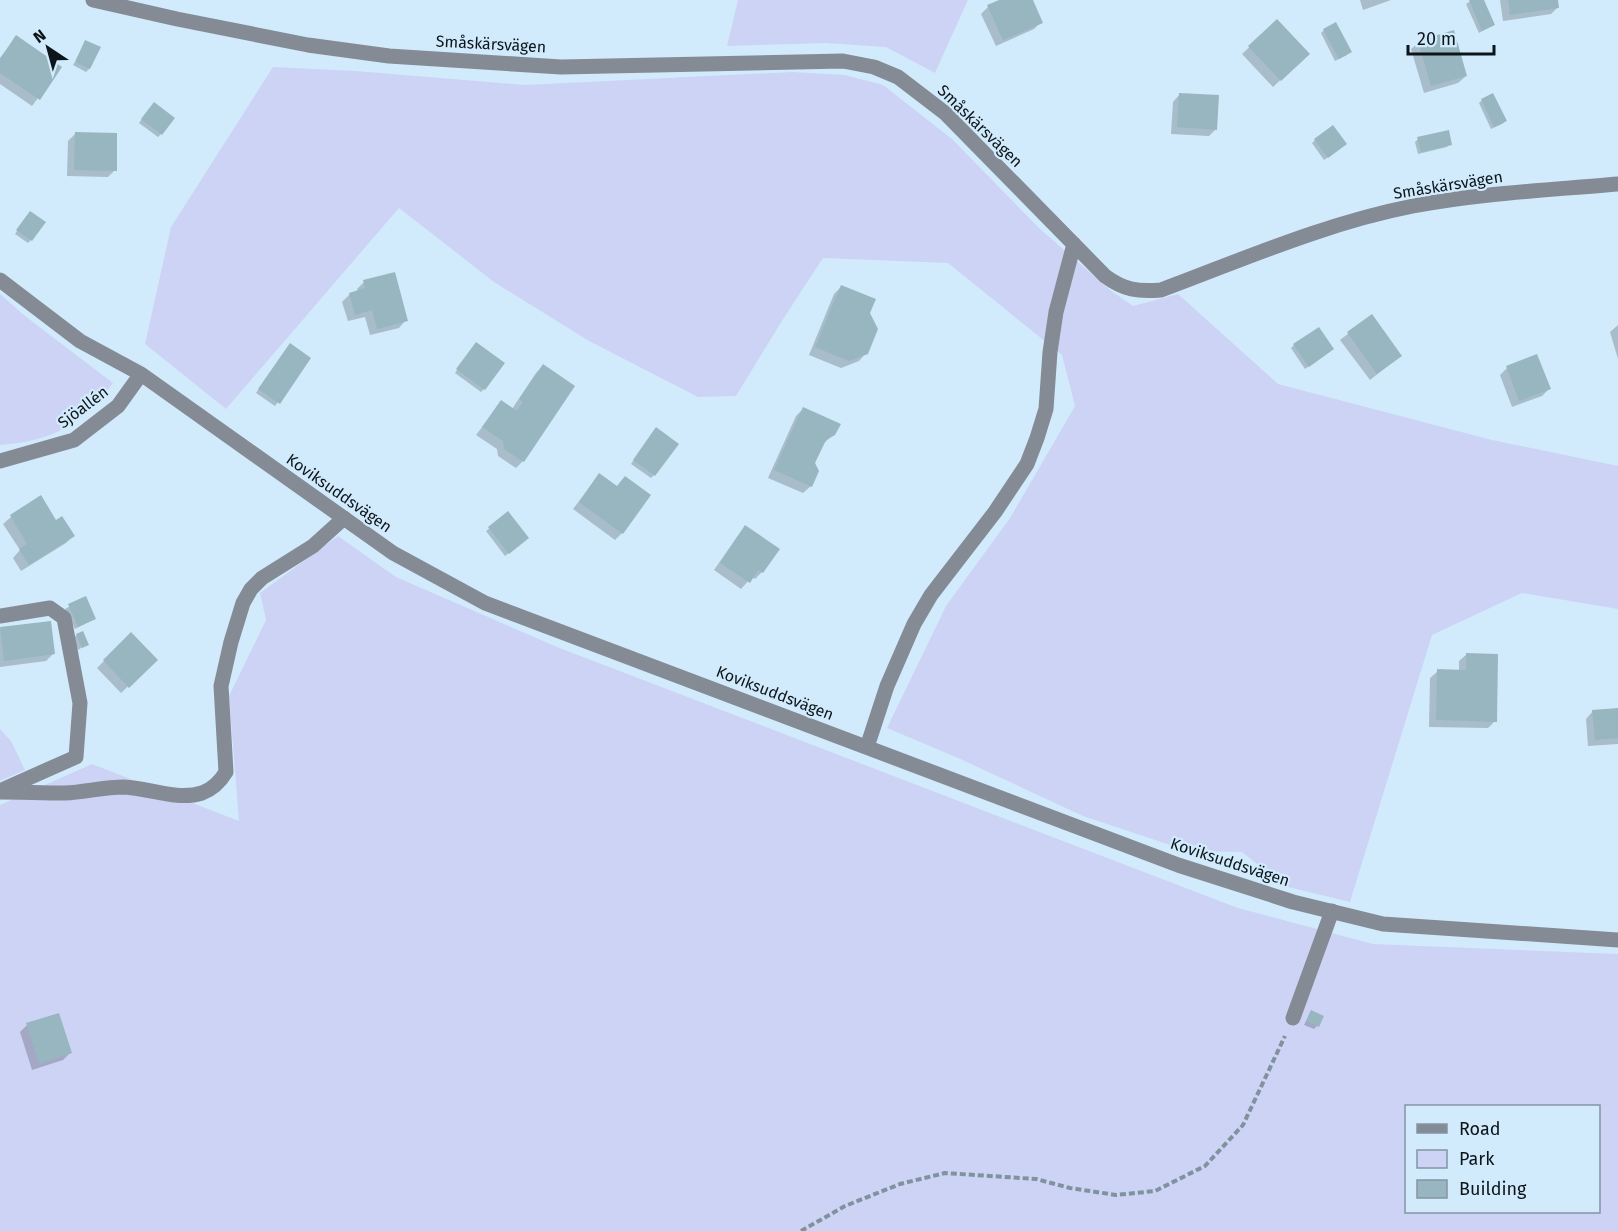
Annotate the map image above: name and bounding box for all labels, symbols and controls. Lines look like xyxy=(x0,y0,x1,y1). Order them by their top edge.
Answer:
north arrow xyxy=(18,18,78,78)
scale bar xyxy=(1408,18,1494,56)
text: N xyxy=(30,25,49,47)
text: 20 m xyxy=(1417,28,1456,50)
street label: Småskärsvägen xyxy=(435,32,547,56)
street label: Småskärsvägen xyxy=(934,81,1026,171)
street label: Småskärsvägen xyxy=(1392,167,1504,203)
street label: Sjöallén xyxy=(54,382,112,432)
street label: Koviksuddsvägen xyxy=(283,450,395,536)
street label: Koviksuddsvägen xyxy=(714,662,836,724)
street label: Koviksuddsvägen xyxy=(1168,834,1292,890)
legend xyxy=(1405,1105,1600,1213)
text: Road xyxy=(1459,1118,1501,1140)
text: Park xyxy=(1459,1148,1495,1170)
text: Building xyxy=(1459,1178,1527,1200)

